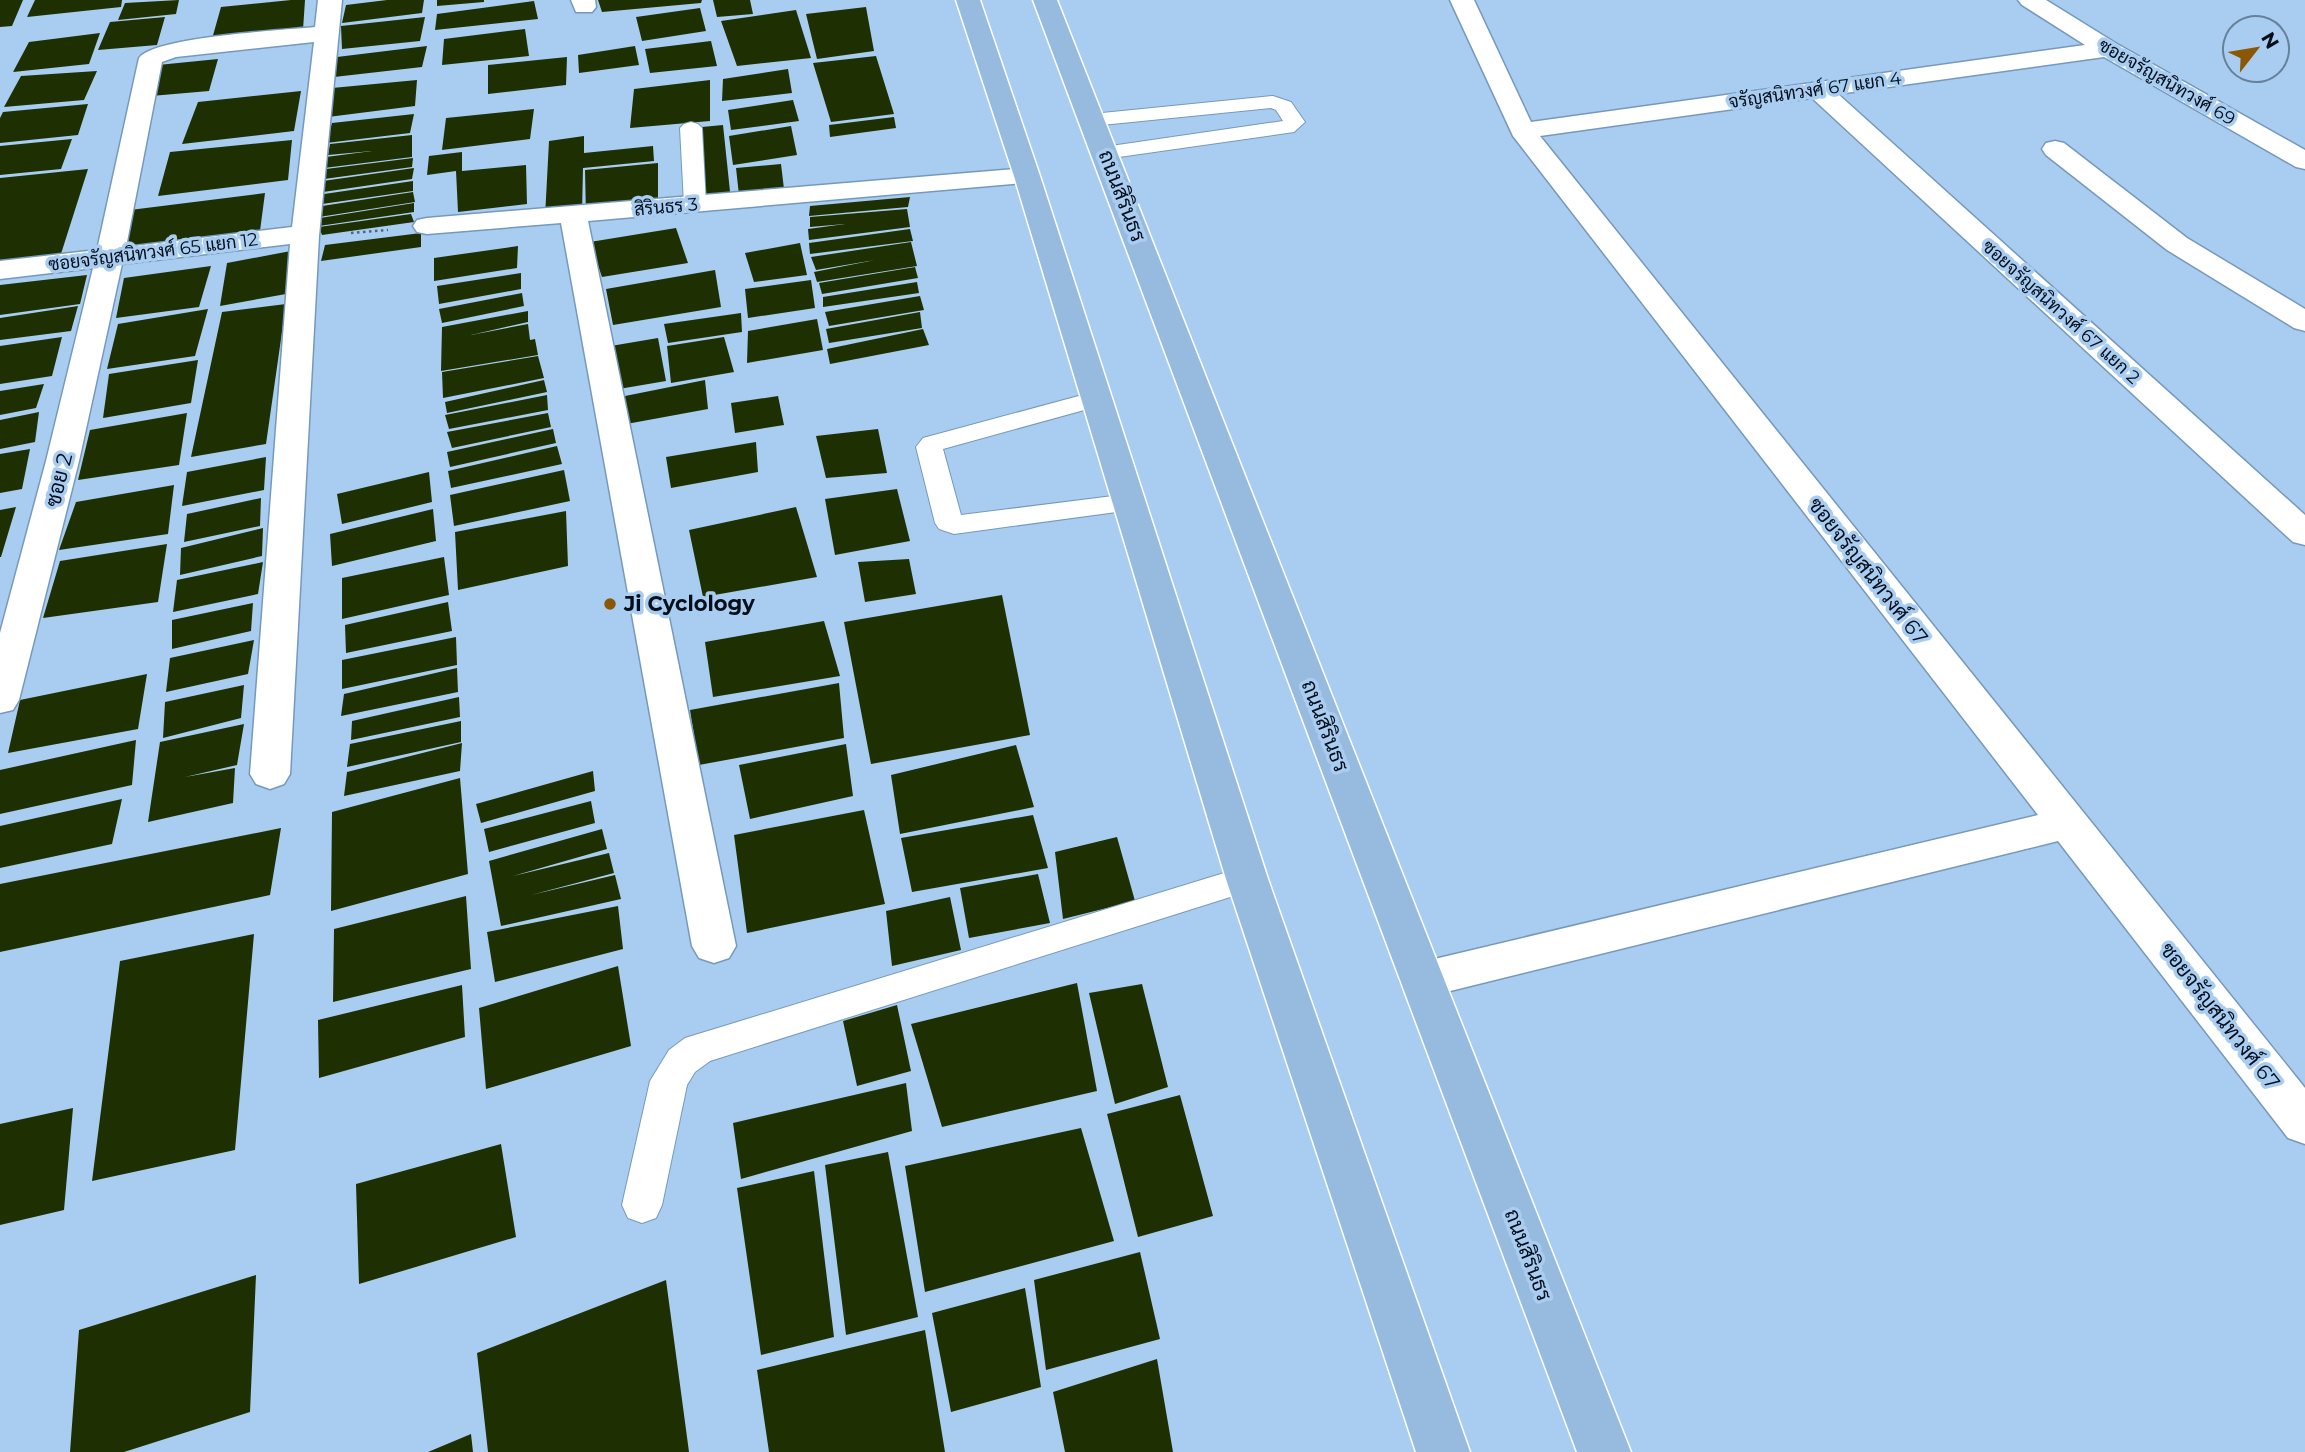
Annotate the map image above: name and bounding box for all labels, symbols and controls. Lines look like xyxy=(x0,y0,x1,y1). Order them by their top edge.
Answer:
north arrow xyxy=(2221,14,2291,84)
text: N xyxy=(2256,28,2284,53)
street label: ซอยจรัญสนิทวงศ์ 69 xyxy=(2095,32,2240,130)
street label: จรัญสนิทวงศ์ 67 แยก 4 xyxy=(1727,65,1903,113)
street label: ถนนสิรินธร xyxy=(1094,146,1151,245)
street label: สิรินธร 3 xyxy=(633,193,699,221)
street label: ซอยจรัญสนิทวงศ์ 65 แยก 12 xyxy=(47,226,259,276)
street label: ซอยจรัญสนิทวงศ์ 67 แยก 2 xyxy=(1978,234,2146,389)
street label: ซอย 2 xyxy=(40,450,77,509)
street label: ซอยจรัญสนิทวงศ์ 67 xyxy=(1803,492,1934,649)
place label: Ji Cyclology xyxy=(623,591,755,616)
marker: Ji Cyclology xyxy=(602,596,618,612)
street label: ถนนสิรินธร xyxy=(1297,676,1354,775)
street label: ซอยจรัญสนิทวงศ์ 67 xyxy=(2155,937,2286,1094)
street label: ถนนสิรินธร xyxy=(1500,1205,1557,1304)

